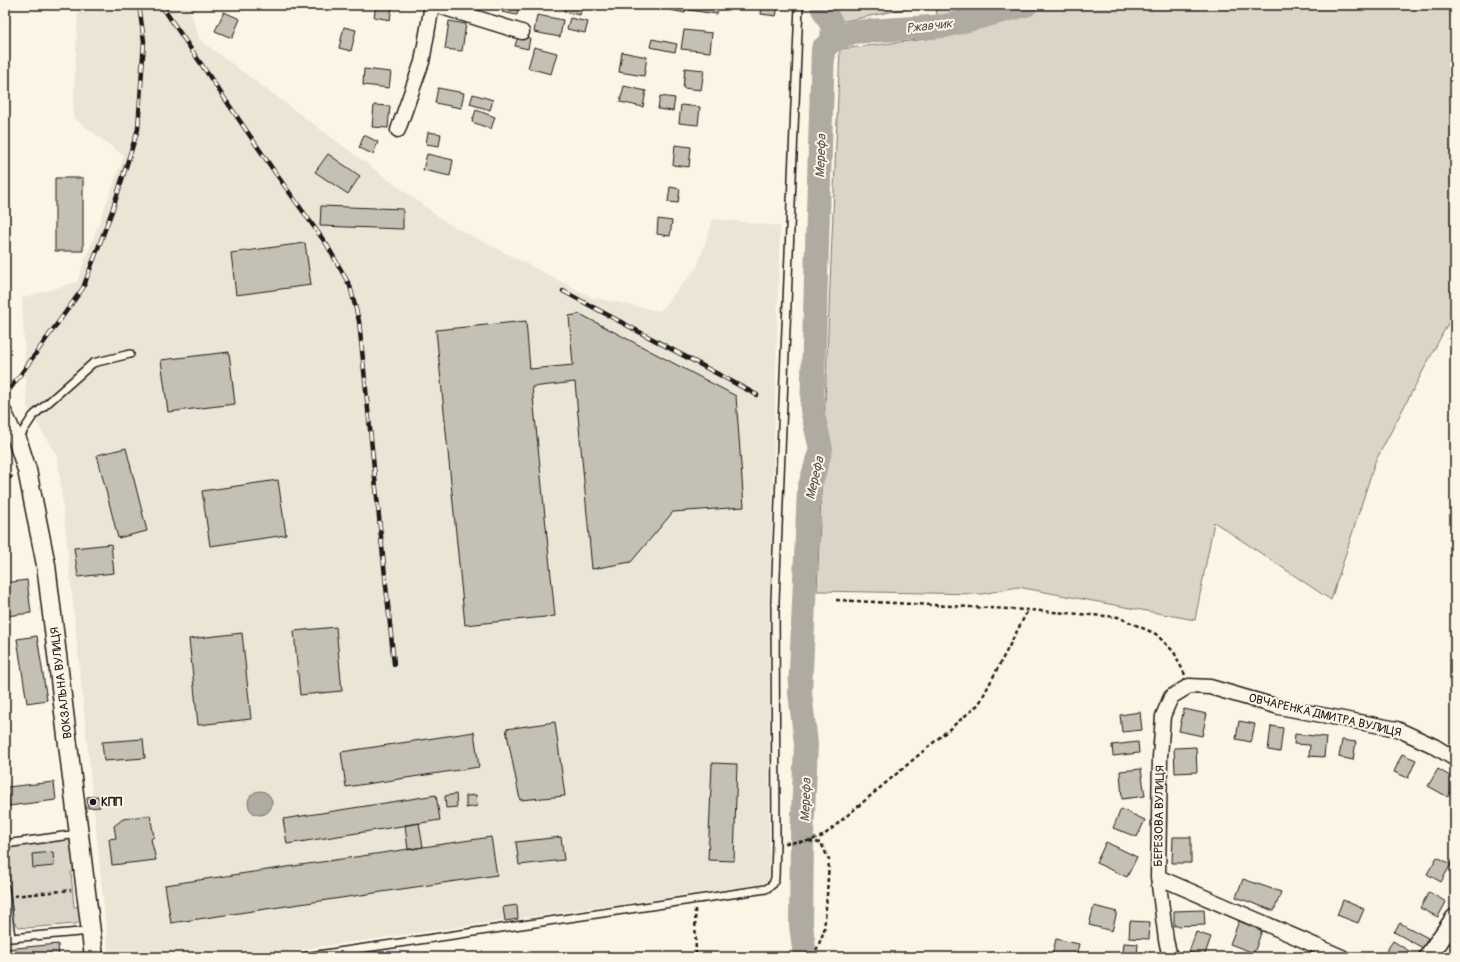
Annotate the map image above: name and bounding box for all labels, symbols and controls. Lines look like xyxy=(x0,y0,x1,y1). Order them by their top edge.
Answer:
water label: Ржавчик xyxy=(905,15,954,37)
water label: Мерефа xyxy=(812,133,830,178)
water label: Мерефа xyxy=(802,454,828,501)
street label: ВОКЗАЛЬНА ВУЛИЦЯ xyxy=(47,626,76,740)
street label: ОВЧАРЕНКА ДМИТРА ВУЛИЦЯ xyxy=(1247,691,1403,740)
street label: БЕРЕЗОВА ВУЛИЦЯ xyxy=(1151,765,1168,867)
water label: Мерефа xyxy=(797,777,815,822)
place label: КПП xyxy=(101,795,123,810)
marker: КПП xyxy=(88,797,98,807)

